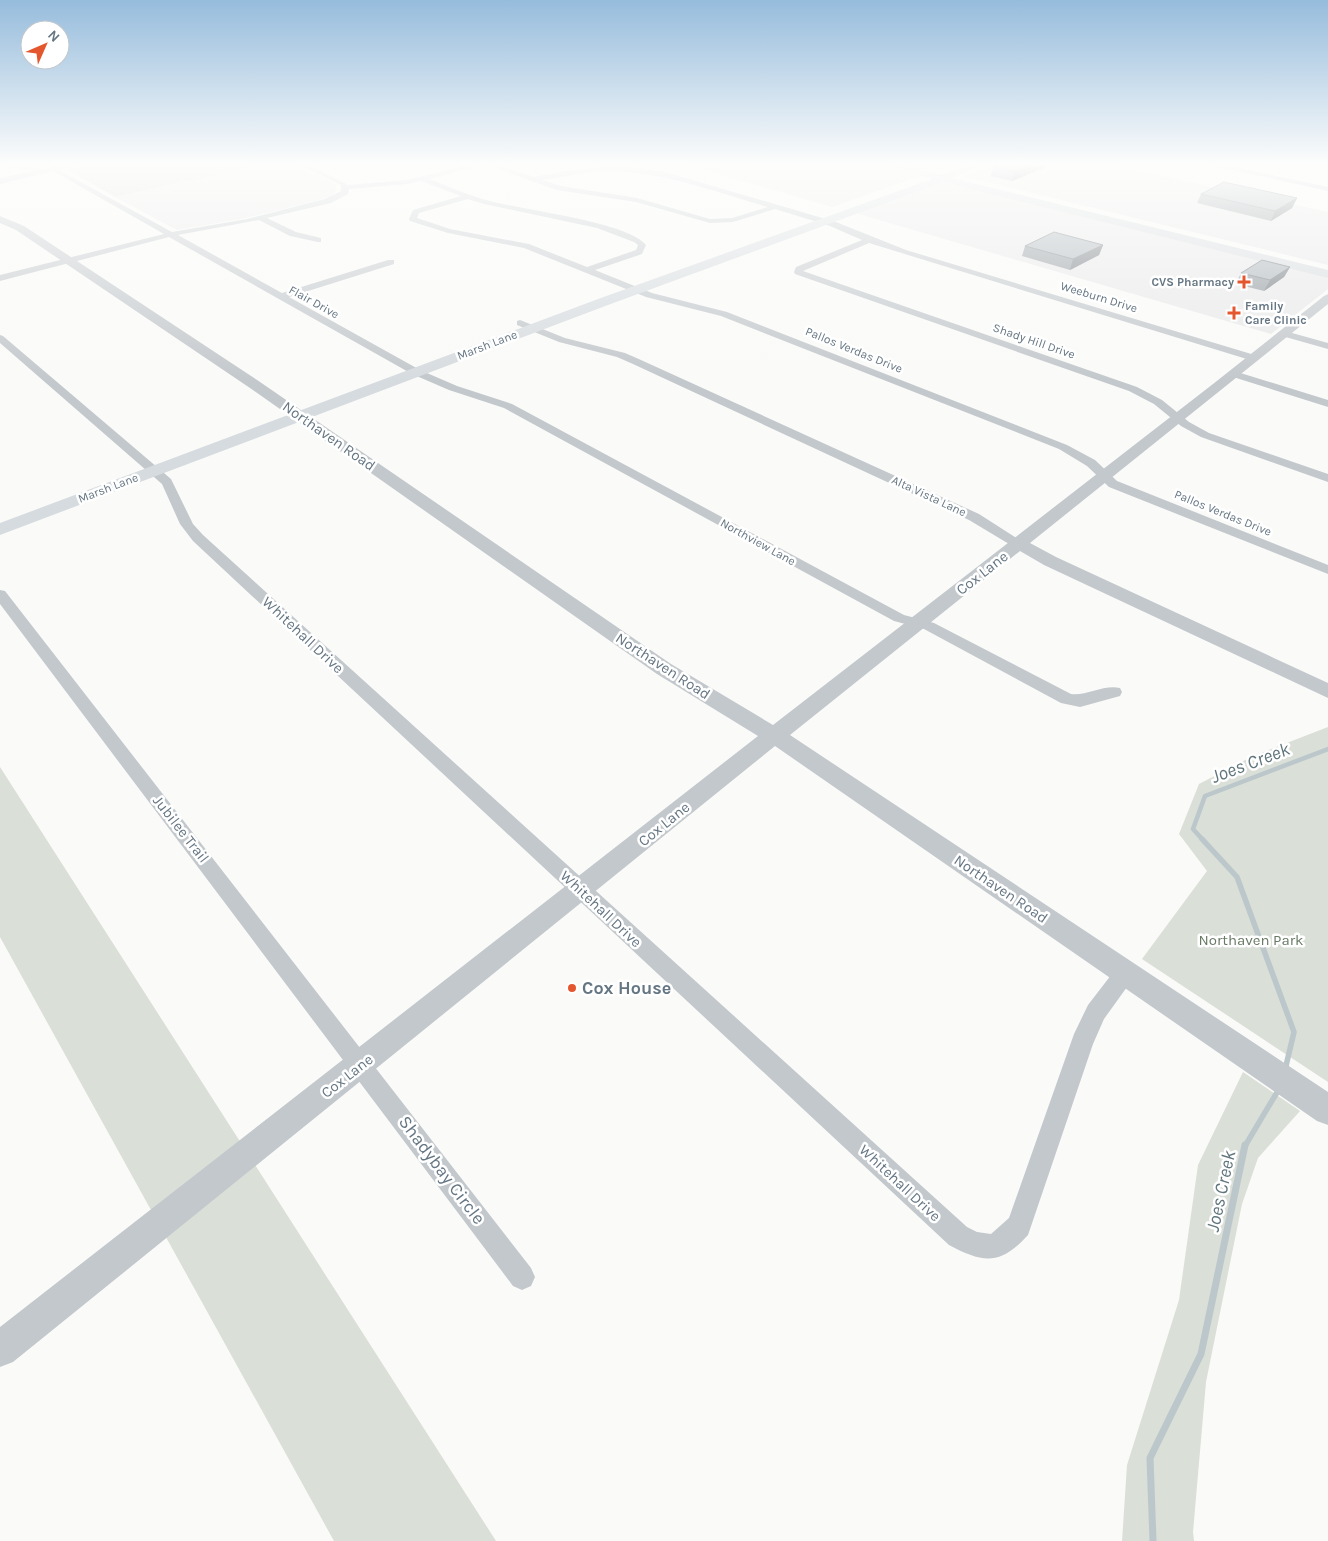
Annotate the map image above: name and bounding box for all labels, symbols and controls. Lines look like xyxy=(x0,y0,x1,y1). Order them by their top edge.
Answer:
north arrow xyxy=(20,20,70,70)
text: N xyxy=(44,27,63,46)
place label: CVS Pharmacy xyxy=(1152,275,1234,289)
marker: CVS Pharmacy xyxy=(1238,276,1250,288)
street label: Weeburn Drive xyxy=(1059,279,1139,315)
street label: Flair Drive xyxy=(287,283,341,321)
place label: Family Care Clinic xyxy=(1245,299,1307,327)
marker: Family Care Clinic xyxy=(1227,306,1241,320)
street label: Shady Hill Drive xyxy=(991,320,1077,362)
street label: Pallos Verdas Drive xyxy=(803,324,905,376)
street label: Marsh Lane xyxy=(455,327,519,363)
street label: Northaven Road xyxy=(279,397,379,475)
street label: Marsh Lane xyxy=(76,470,140,506)
street label: Alta Vista Lane xyxy=(890,473,968,519)
street label: Pallos Verdas Drive xyxy=(1172,487,1274,539)
street label: Northview Lane xyxy=(718,516,798,568)
street label: Cox Lane xyxy=(953,547,1011,599)
street label: Whitehall Drive xyxy=(259,593,347,677)
street label: Northaven Road xyxy=(612,629,714,703)
water label: Joes Creek xyxy=(1208,738,1293,788)
street label: Jubilee Trail xyxy=(149,792,213,866)
street label: Cox Lane xyxy=(635,798,693,850)
street label: Northaven Road xyxy=(951,851,1051,927)
street label: Whitehall Drive xyxy=(557,867,645,951)
park label: Northaven Park xyxy=(1198,931,1304,949)
place label: Cox House xyxy=(582,977,671,999)
marker: Cox House xyxy=(566,982,578,994)
street label: Cox Lane xyxy=(318,1050,376,1102)
street label: Shadybay Circle xyxy=(394,1111,490,1229)
street label: Whitehall Drive xyxy=(856,1141,944,1225)
water label: Joes Creek xyxy=(1202,1148,1240,1234)

